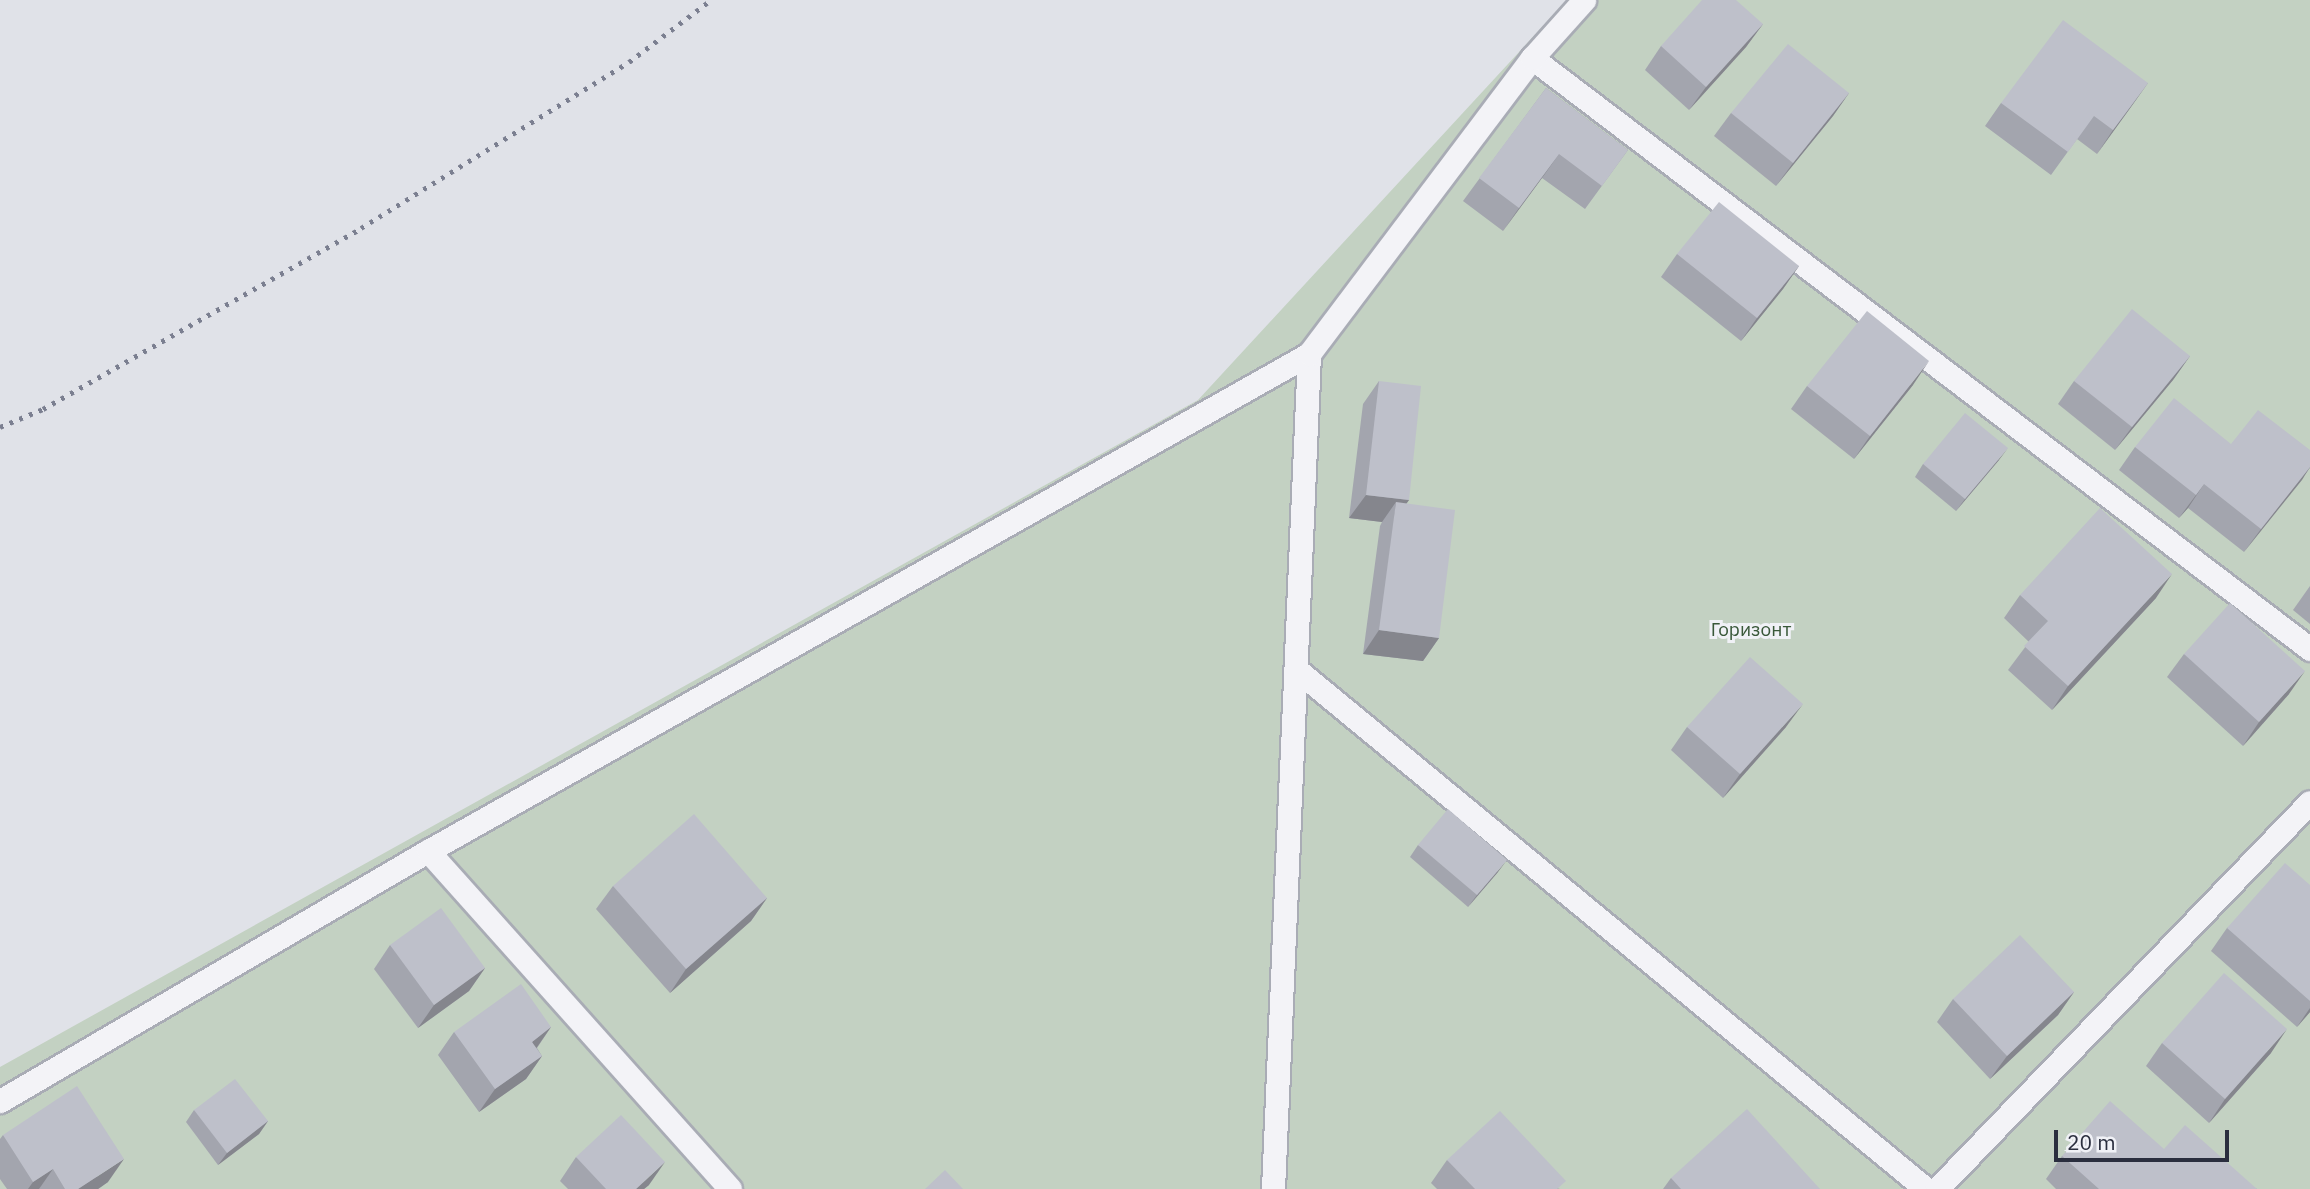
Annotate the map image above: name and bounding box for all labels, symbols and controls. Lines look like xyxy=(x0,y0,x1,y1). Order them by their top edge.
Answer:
park label: Горизонт xyxy=(1711,619,1791,641)
scale bar xyxy=(2058,1116,2233,1160)
text: 20 m xyxy=(2067,1128,2116,1156)

